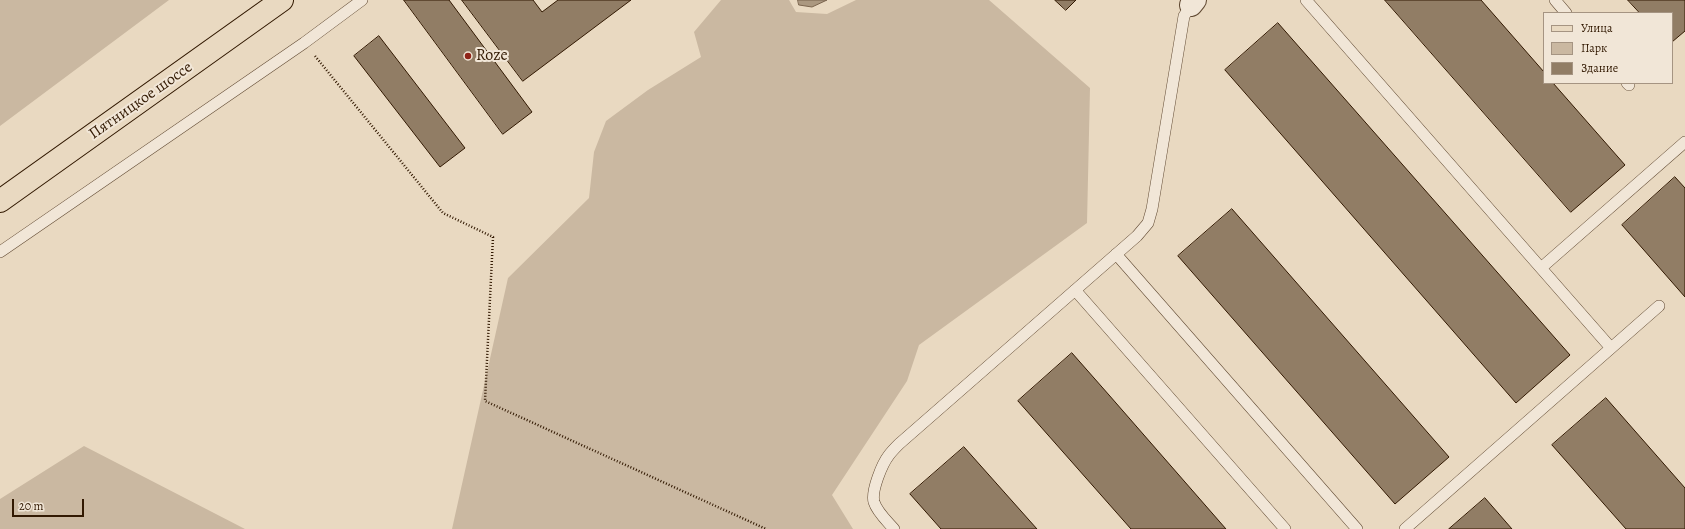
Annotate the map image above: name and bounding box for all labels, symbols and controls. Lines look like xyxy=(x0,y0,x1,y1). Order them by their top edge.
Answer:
legend xyxy=(1543,12,1673,84)
text: Улица xyxy=(1581,20,1612,36)
text: Парк xyxy=(1581,40,1607,56)
place label: Roze xyxy=(476,46,508,66)
marker: Roze xyxy=(463,51,473,61)
street label: Пятницкое шоссе xyxy=(85,58,197,144)
text: Здание xyxy=(1581,60,1618,76)
scale bar xyxy=(14,491,86,517)
text: 20 m xyxy=(19,498,43,514)

